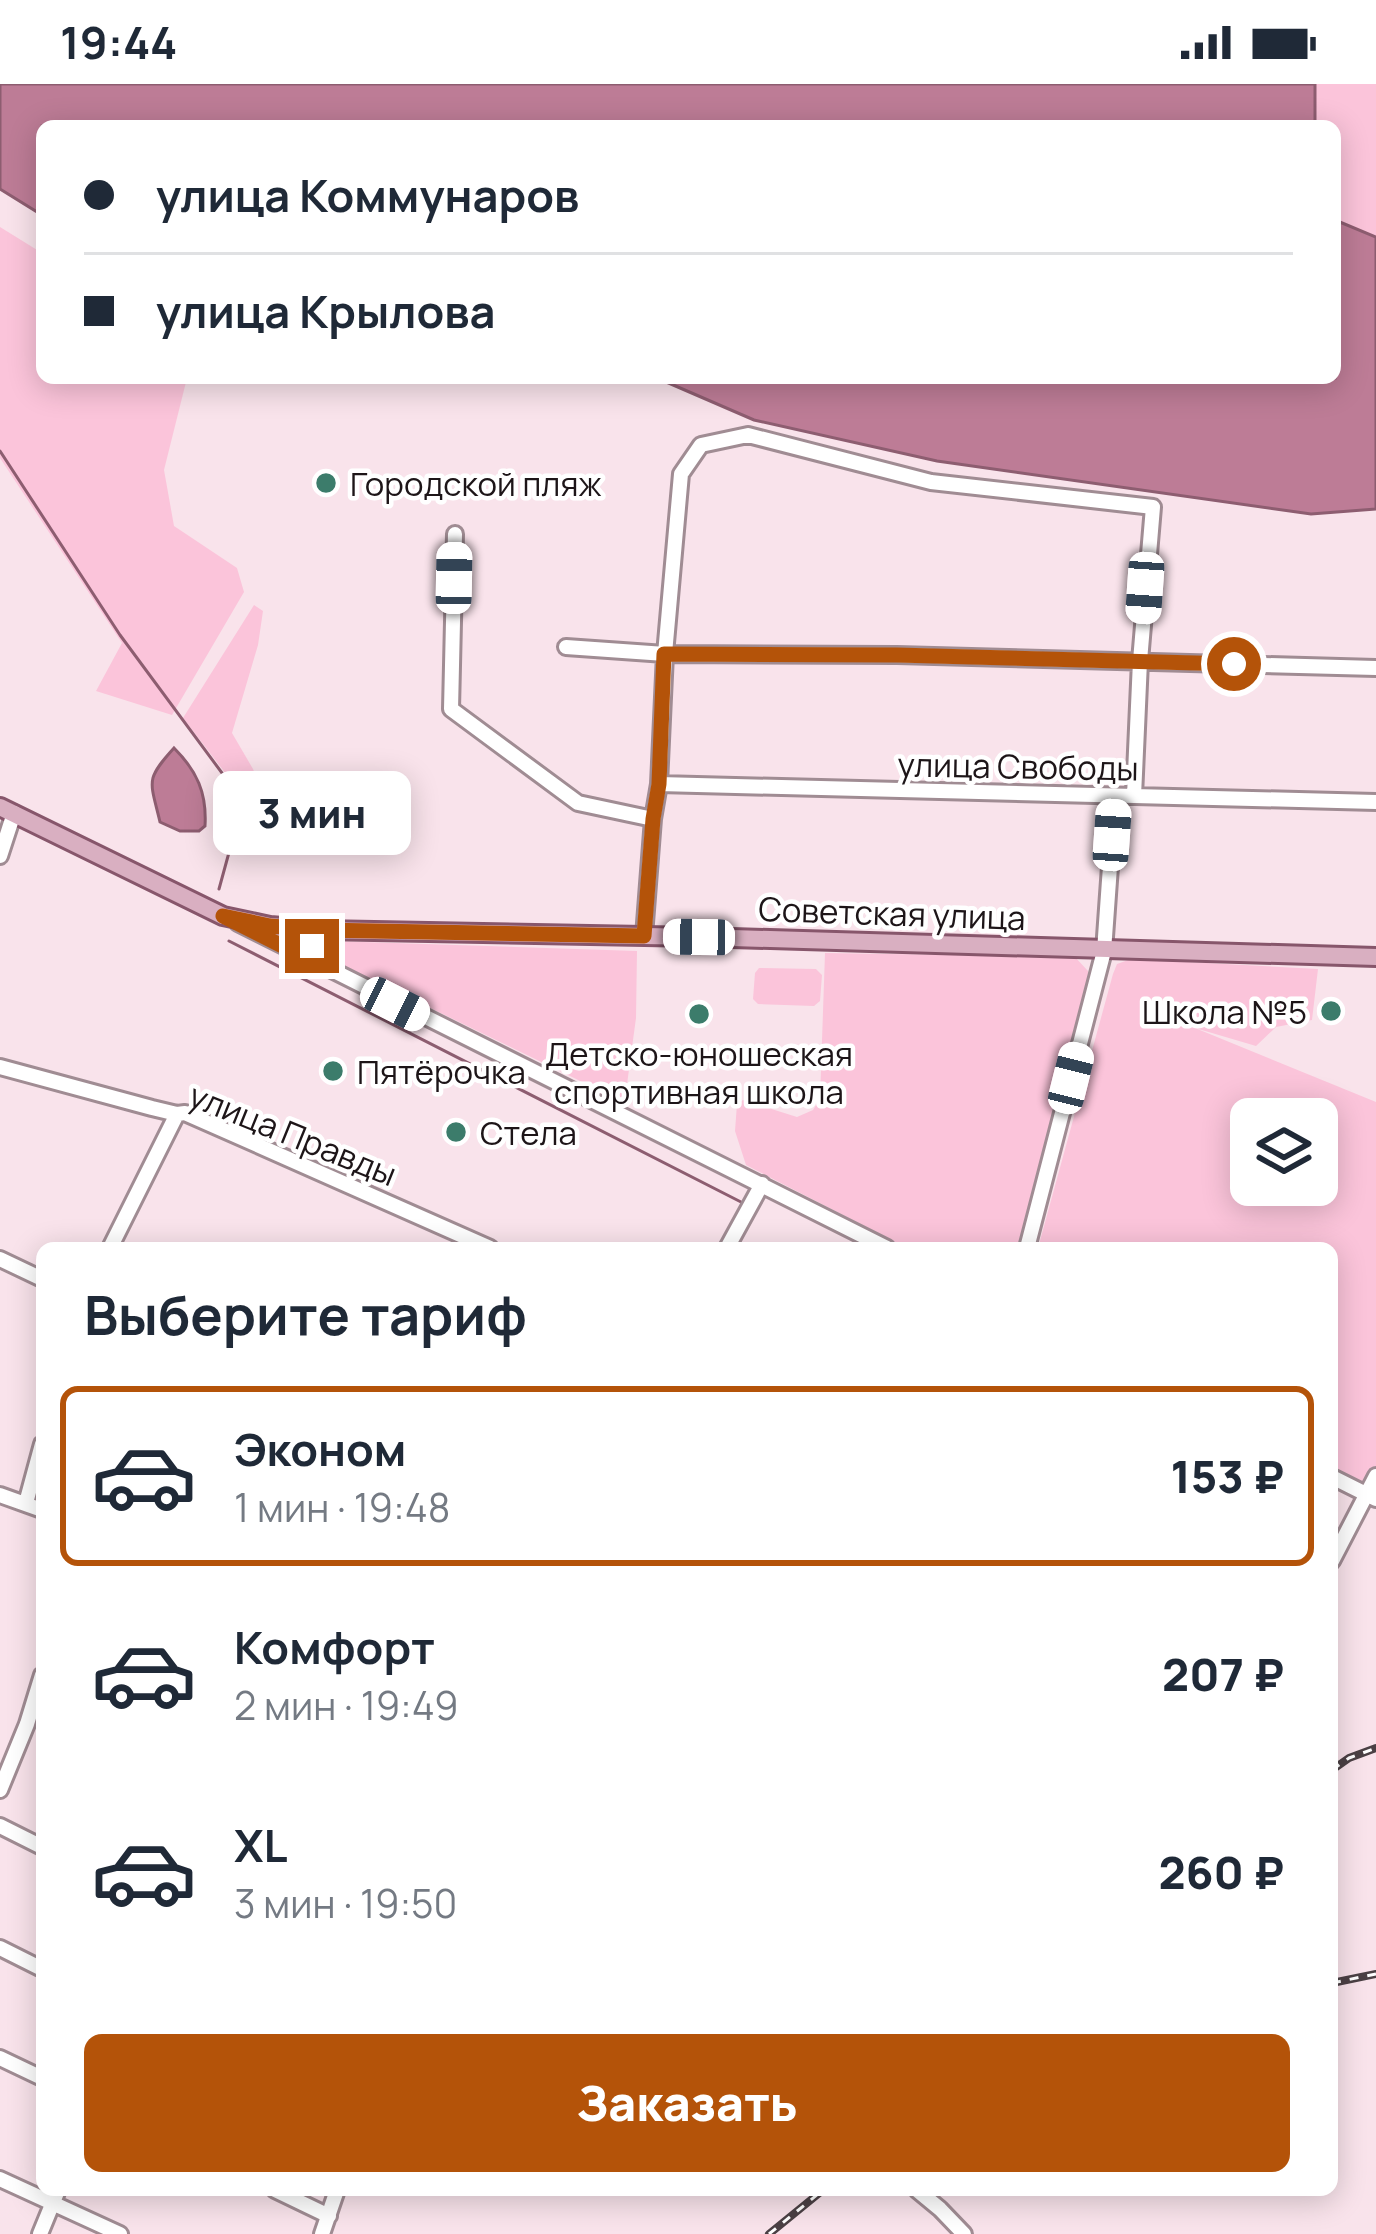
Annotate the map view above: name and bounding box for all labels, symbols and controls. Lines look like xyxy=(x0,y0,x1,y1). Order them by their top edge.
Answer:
text: 19:44 xyxy=(60,11,177,73)
text: улица Коммунаров xyxy=(156,164,579,226)
text: улица Крылова xyxy=(156,280,495,342)
place label: Городской пляж xyxy=(350,461,601,506)
marker: Городской пляж xyxy=(313,470,339,496)
car xyxy=(435,542,473,614)
car xyxy=(1125,551,1165,625)
route start xyxy=(1207,637,1261,691)
street label: улица Свободы xyxy=(897,741,1139,791)
callout: 3 мин xyxy=(213,772,411,856)
text: 3 мин xyxy=(258,786,366,840)
car xyxy=(1092,798,1132,872)
street label: Советская улица xyxy=(758,886,1026,940)
car xyxy=(663,918,735,956)
route end xyxy=(285,919,339,973)
car xyxy=(355,972,435,1036)
place label: Школа №5 xyxy=(1142,989,1307,1034)
marker: Школа №5 xyxy=(1318,998,1344,1024)
marker: Детско-юношеская спортивная школа xyxy=(686,1001,712,1027)
place label: Детско-юношеская спортивная школа xyxy=(545,1031,853,1114)
car xyxy=(1045,1039,1097,1117)
place label: Пятёрочка xyxy=(357,1049,526,1094)
marker: Пятёрочка xyxy=(320,1058,346,1084)
street label: улица Правды xyxy=(183,1072,403,1196)
map controls xyxy=(1230,1098,1338,1206)
button: layers xyxy=(1230,1098,1338,1206)
place label: Стела xyxy=(480,1110,577,1155)
marker: Стела xyxy=(443,1119,469,1145)
text: Выберите тариф xyxy=(84,1277,527,1351)
text: Эконом xyxy=(234,1418,406,1480)
icon: car xyxy=(90,1422,198,1530)
text: 153 ₽ xyxy=(1170,1445,1284,1507)
text: 1 мин · 19:48 xyxy=(234,1480,450,1534)
text: Комфорт xyxy=(234,1616,435,1678)
icon: car xyxy=(90,1620,198,1728)
text: 207 ₽ xyxy=(1162,1643,1284,1705)
text: 2 мин · 19:49 xyxy=(234,1678,459,1732)
text: XL xyxy=(234,1814,288,1876)
icon: car xyxy=(90,1818,198,1926)
text: 260 ₽ xyxy=(1158,1841,1284,1903)
text: 3 мин · 19:50 xyxy=(234,1876,457,1930)
button: Заказать xyxy=(84,2034,1290,2172)

